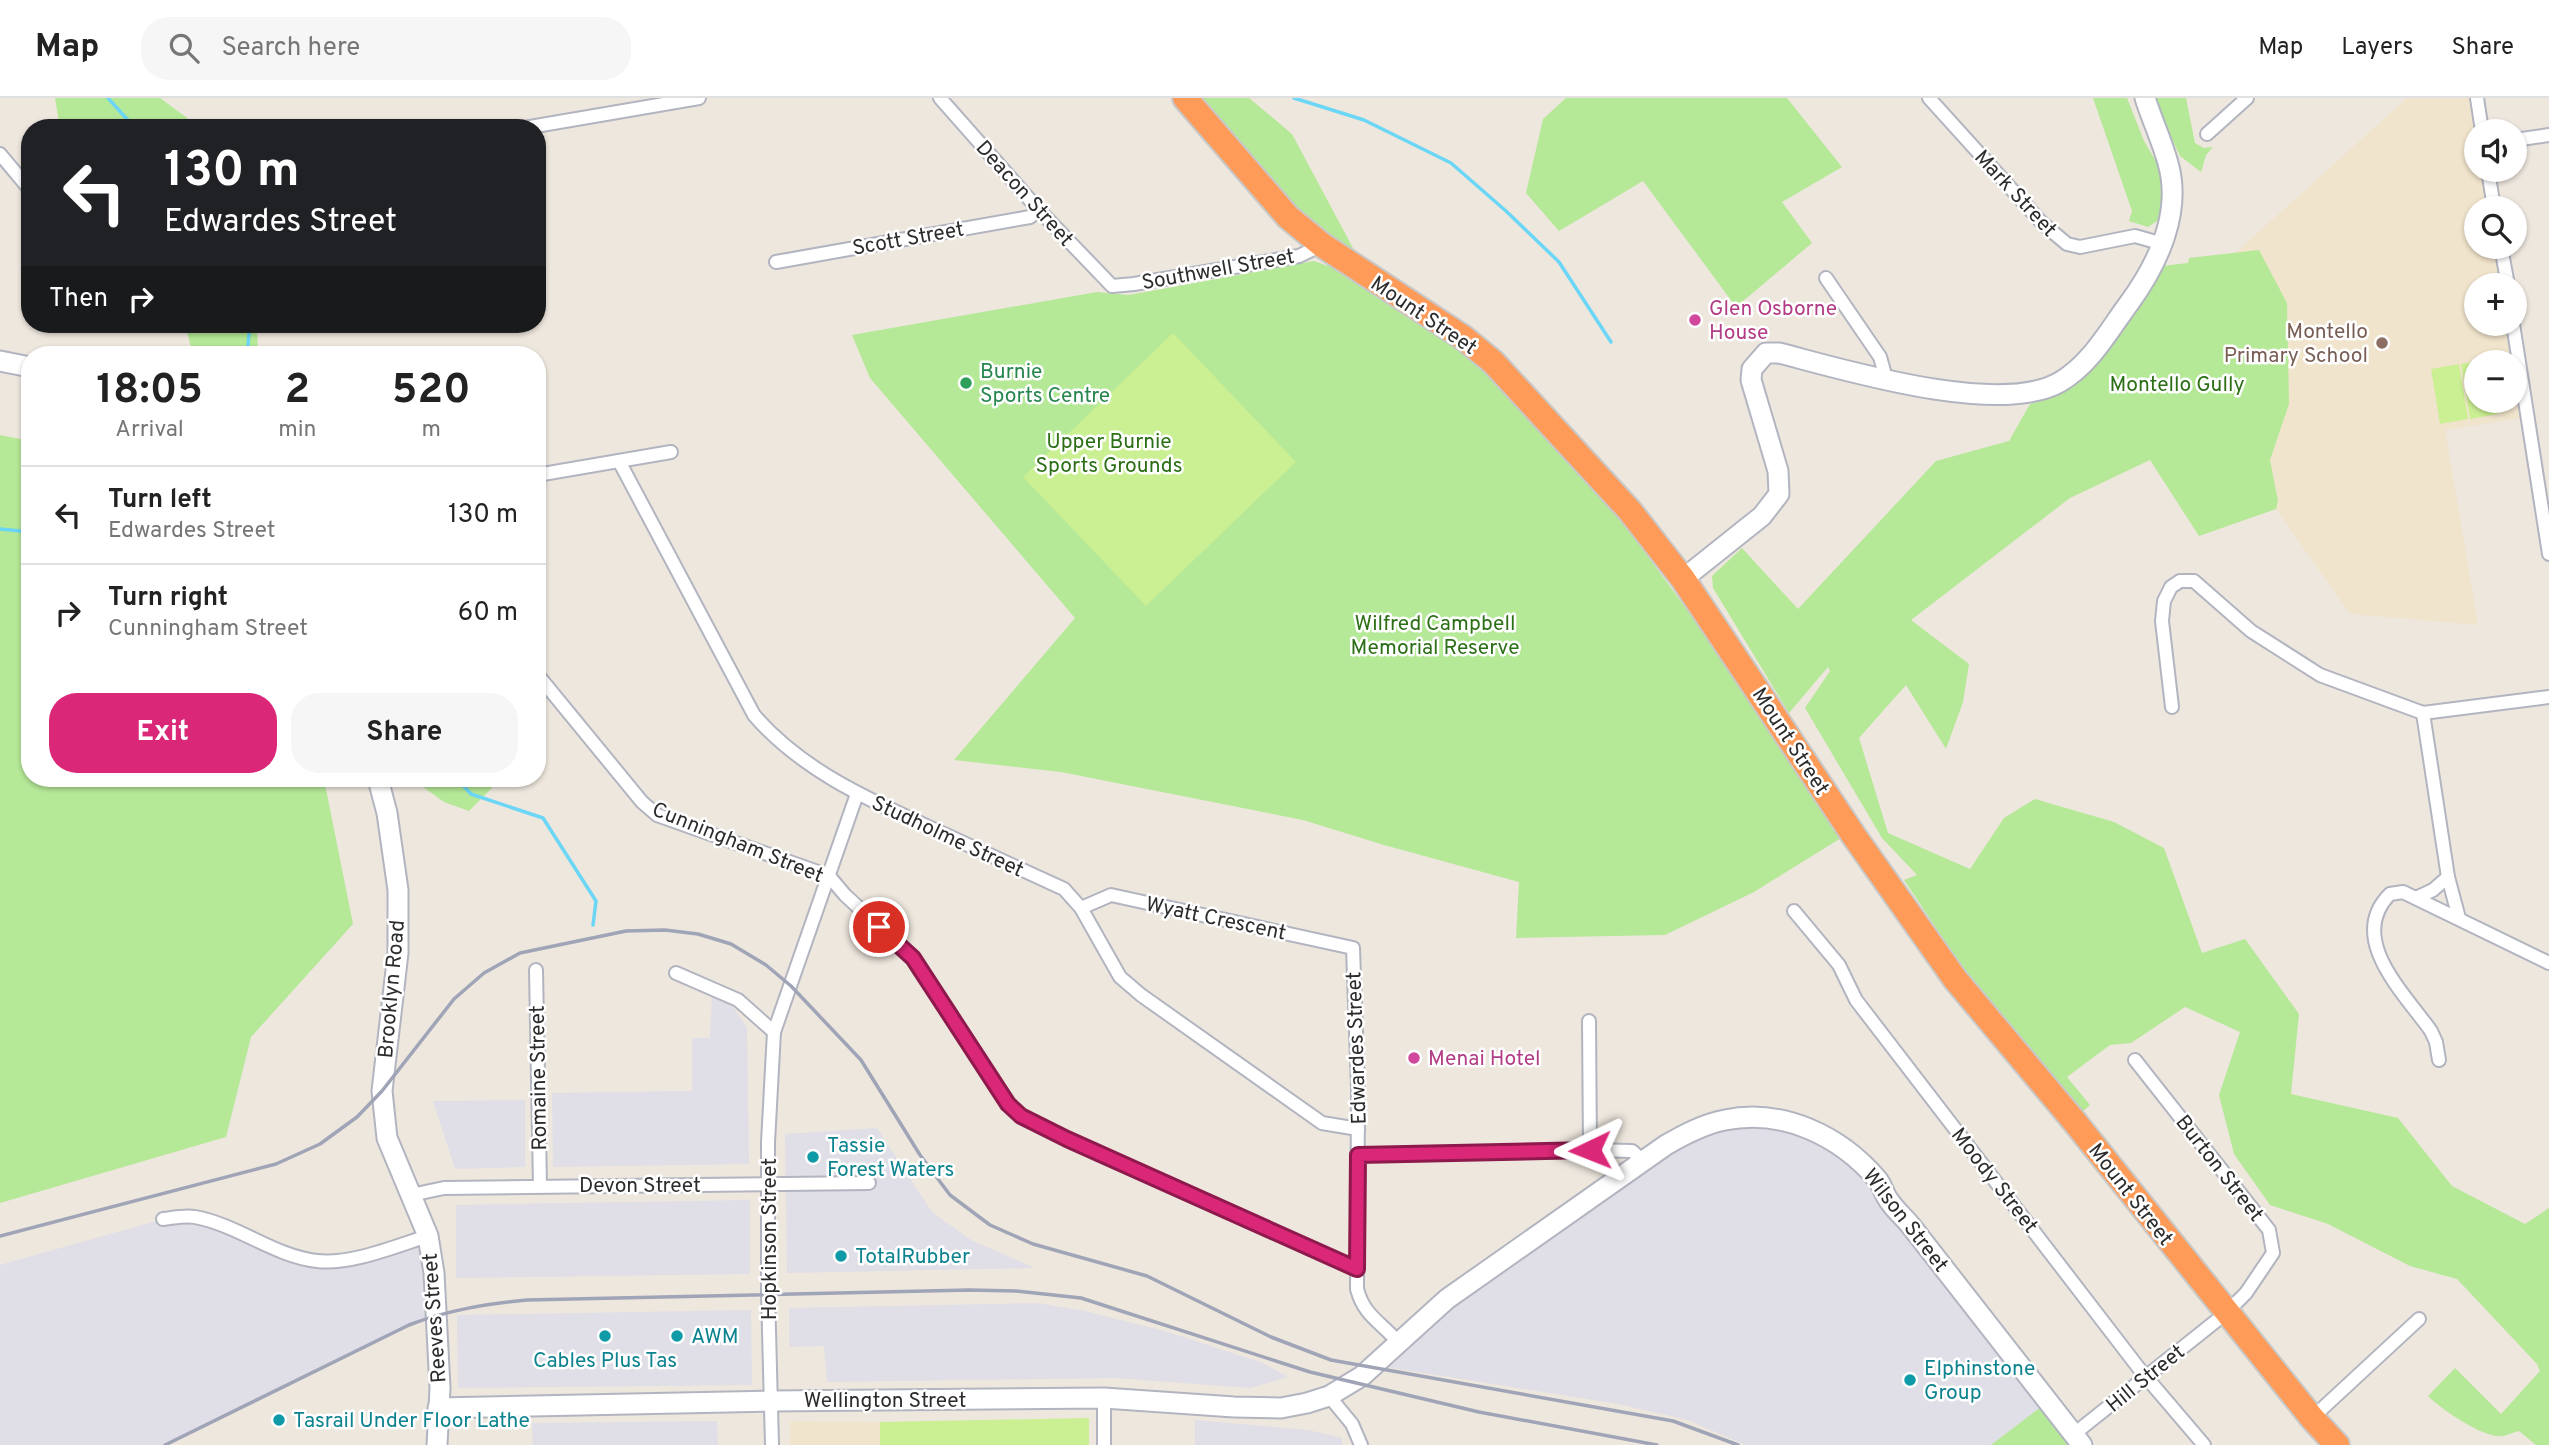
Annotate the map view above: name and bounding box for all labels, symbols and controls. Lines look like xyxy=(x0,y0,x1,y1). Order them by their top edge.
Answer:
search box xyxy=(141,17,631,80)
text: Map xyxy=(35,27,99,69)
icon: search xyxy=(165,29,203,67)
text: Search here xyxy=(221,32,360,65)
text: Map xyxy=(2258,33,2303,63)
text: Layers xyxy=(2341,33,2413,63)
text: Share xyxy=(2451,33,2514,63)
map controls xyxy=(2464,119,2527,413)
button: sound xyxy=(2464,119,2527,182)
street label: Deacon Street xyxy=(969,135,1079,253)
text: 130 m xyxy=(164,142,300,204)
street label: Mark Street xyxy=(1968,145,2062,243)
icon: left xyxy=(49,147,140,238)
button: search xyxy=(2464,196,2527,259)
text: Edwardes Street xyxy=(164,203,397,243)
street label: Scott Street xyxy=(850,216,966,263)
street label: Southwell Street xyxy=(1140,244,1297,297)
street label: Mount Street xyxy=(1365,271,1482,362)
button: + xyxy=(2464,273,2527,336)
icon: right xyxy=(122,280,160,318)
text: Then xyxy=(49,283,108,316)
place label: Glen Osborne House xyxy=(1709,296,1837,347)
marker: Glen Osborne House xyxy=(1687,312,1703,328)
place label: Montello Primary School xyxy=(2224,319,2368,370)
marker: Montello Primary School xyxy=(2374,335,2390,351)
button: − xyxy=(2464,350,2527,413)
place label: Burnie Sports Centre xyxy=(980,359,1110,410)
text: 18:05 xyxy=(96,365,203,418)
text: 2 xyxy=(285,365,310,418)
text: 520 xyxy=(392,365,471,418)
park label: Montello Gully xyxy=(2109,372,2245,399)
marker: Burnie Sports Centre xyxy=(958,375,974,391)
text: Arrival xyxy=(115,416,184,445)
text: min xyxy=(278,416,316,445)
text: m xyxy=(421,416,441,445)
park label: Upper Burnie Sports Grounds xyxy=(1036,429,1182,480)
text: Turn left xyxy=(108,484,212,517)
icon: left xyxy=(49,496,87,534)
text: 130 m xyxy=(448,499,518,532)
text: Edwardes Street xyxy=(108,517,275,546)
text: Turn right xyxy=(108,582,228,615)
icon: right xyxy=(49,594,87,632)
text: 60 m xyxy=(458,597,518,630)
park label: Wilfred Campbell Memorial Reserve xyxy=(1350,611,1520,662)
text: Cunningham Street xyxy=(108,615,308,644)
street label: Mount Street xyxy=(1745,683,1835,801)
button: Exit xyxy=(49,693,277,773)
button: Share xyxy=(291,693,518,773)
street label: Studholme Street xyxy=(867,790,1028,884)
street label: Cunningham Street xyxy=(648,797,827,890)
street label: Wyatt Crescent xyxy=(1143,891,1288,948)
pin xyxy=(849,897,909,957)
icon: arrive xyxy=(860,908,898,946)
street label: Brooklyn Road xyxy=(373,919,412,1059)
street label: Edwardes Street xyxy=(1341,971,1374,1125)
street label: Romaine Street xyxy=(525,1005,554,1151)
place label: Menai Hotel xyxy=(1428,1046,1540,1073)
marker: Menai Hotel xyxy=(1406,1050,1422,1066)
street label: Burton Street xyxy=(2169,1110,2269,1228)
position arrow xyxy=(1553,1113,1627,1187)
street label: Moody Street xyxy=(1944,1123,2043,1239)
place label: Tassie Forest Waters xyxy=(827,1133,954,1184)
street label: Mount Street xyxy=(2081,1138,2178,1252)
marker: Tassie Forest Waters xyxy=(805,1149,821,1165)
street label: Hopkinson Street xyxy=(757,1158,784,1320)
street label: Wilson Street xyxy=(1856,1164,1954,1278)
street label: Devon Street xyxy=(579,1173,701,1200)
place label: TotalRubber xyxy=(855,1244,970,1271)
marker: TotalRubber xyxy=(833,1248,849,1264)
street label: Reeves Street xyxy=(417,1252,454,1384)
place label: AWM xyxy=(691,1324,739,1351)
marker: Cables Plus Tas xyxy=(597,1328,613,1344)
marker: AWM xyxy=(669,1328,685,1344)
street label: Hill Street xyxy=(2101,1339,2191,1419)
place label: Cables Plus Tas xyxy=(533,1348,677,1375)
place label: Elphinstone Group xyxy=(1924,1356,2035,1407)
marker: Elphinstone Group xyxy=(1902,1372,1918,1388)
street label: Wellington Street xyxy=(804,1388,966,1415)
place label: Tasrail Under Floor Lathe xyxy=(293,1408,530,1435)
marker: Tasrail Under Floor Lathe xyxy=(271,1412,287,1428)

